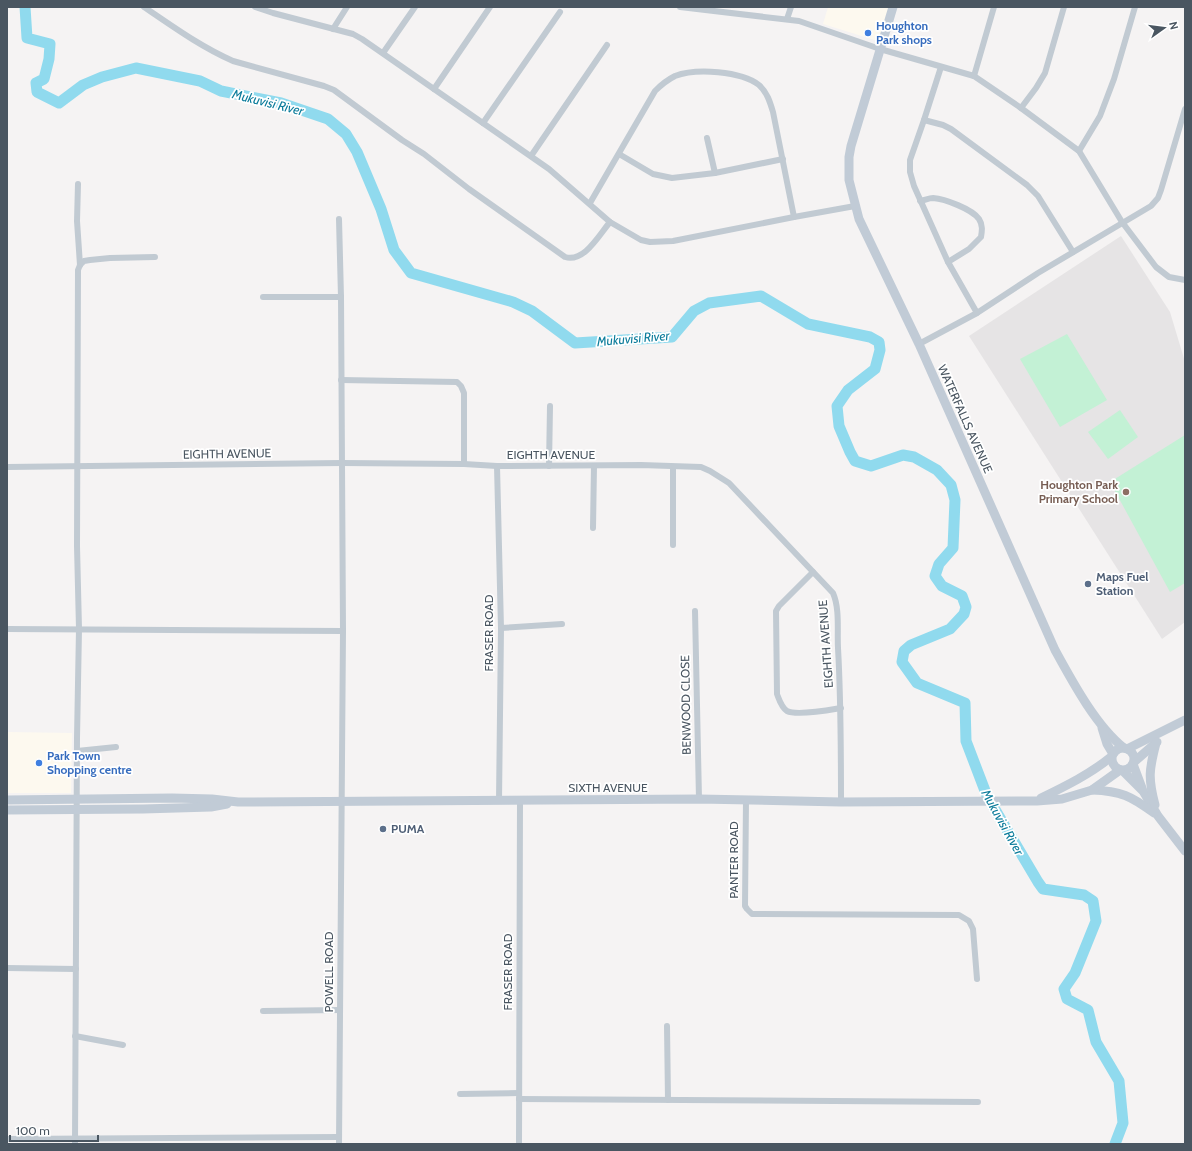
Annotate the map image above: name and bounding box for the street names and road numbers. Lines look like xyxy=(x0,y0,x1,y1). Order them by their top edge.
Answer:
street label: WATERFALLS AVENUE xyxy=(935,362,996,476)
street label: EIGHTH AVENUE xyxy=(183,445,272,462)
street label: EIGHTH AVENUE xyxy=(507,447,596,462)
street label: FRASER ROAD xyxy=(481,594,496,671)
street label: EIGHTH AVENUE xyxy=(815,599,836,689)
street label: BENWOOD CLOSE xyxy=(677,655,694,755)
street label: SIXTH AVENUE xyxy=(568,780,648,795)
street label: PANTER ROAD xyxy=(726,821,741,899)
street label: POWELL ROAD xyxy=(321,931,336,1013)
street label: FRASER ROAD xyxy=(500,933,515,1010)

